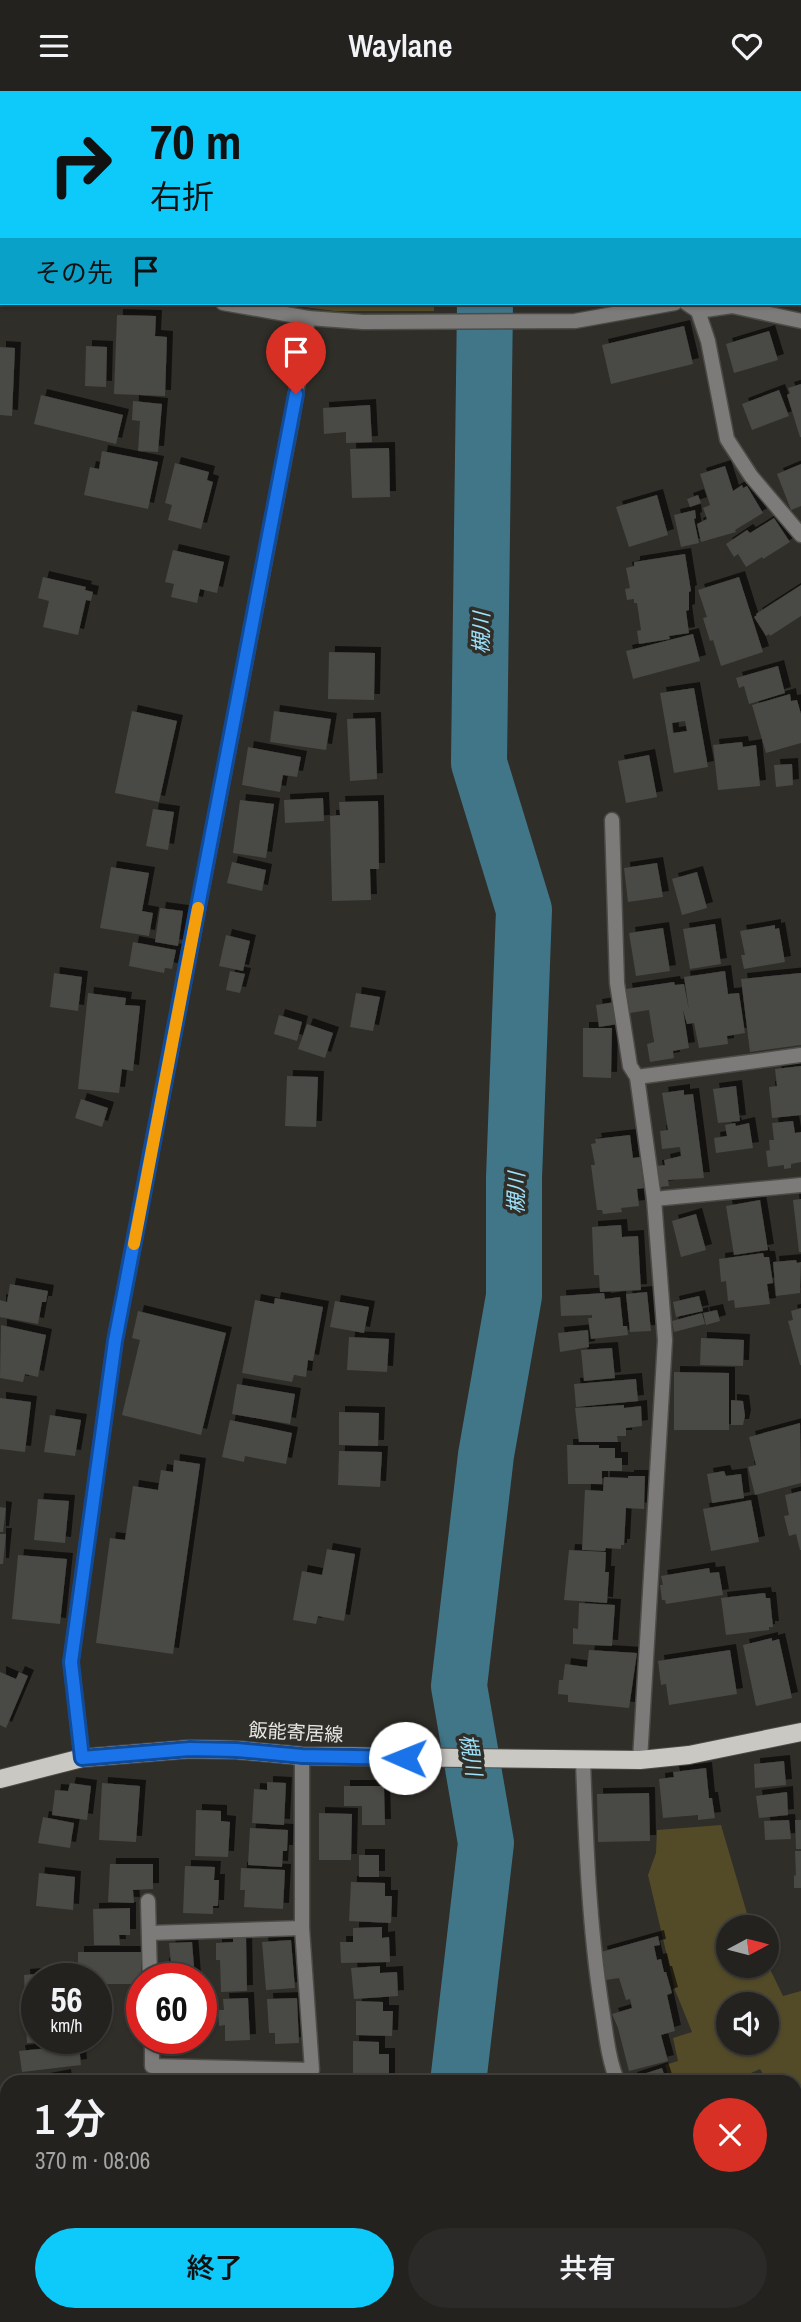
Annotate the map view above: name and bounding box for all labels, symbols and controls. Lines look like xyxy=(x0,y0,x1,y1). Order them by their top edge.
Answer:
text: Waylane xyxy=(348,24,453,67)
icon: menu xyxy=(35,27,73,65)
icon: heart xyxy=(728,27,766,65)
text: 70 m xyxy=(150,108,242,174)
icon: right xyxy=(35,119,126,210)
text: 右折 xyxy=(150,175,214,218)
icon: arrive xyxy=(127,252,165,290)
text: その先 xyxy=(35,255,113,290)
pin xyxy=(266,322,326,394)
icon: arrive xyxy=(277,333,315,371)
water label: 槻川 xyxy=(466,610,496,654)
water label: 槻川 xyxy=(501,1170,531,1214)
street label: 飯能寄居線 xyxy=(248,1717,344,1747)
position arrow xyxy=(368,1721,442,1795)
water label: 槻川 xyxy=(453,1732,489,1780)
north arrow xyxy=(716,1915,779,1977)
map controls xyxy=(716,1915,779,2055)
speed limit sign: 60 xyxy=(126,1963,217,2054)
text: 56 xyxy=(51,1976,82,2023)
button: sound xyxy=(716,1992,779,2055)
text: km/h xyxy=(51,2013,83,2038)
text: 1 分 xyxy=(35,2091,106,2147)
button: close xyxy=(693,2098,767,2172)
text: 370 m · 08:06 xyxy=(35,2145,150,2176)
button: 終了 xyxy=(35,2228,394,2308)
button: 共有 xyxy=(408,2228,767,2308)

